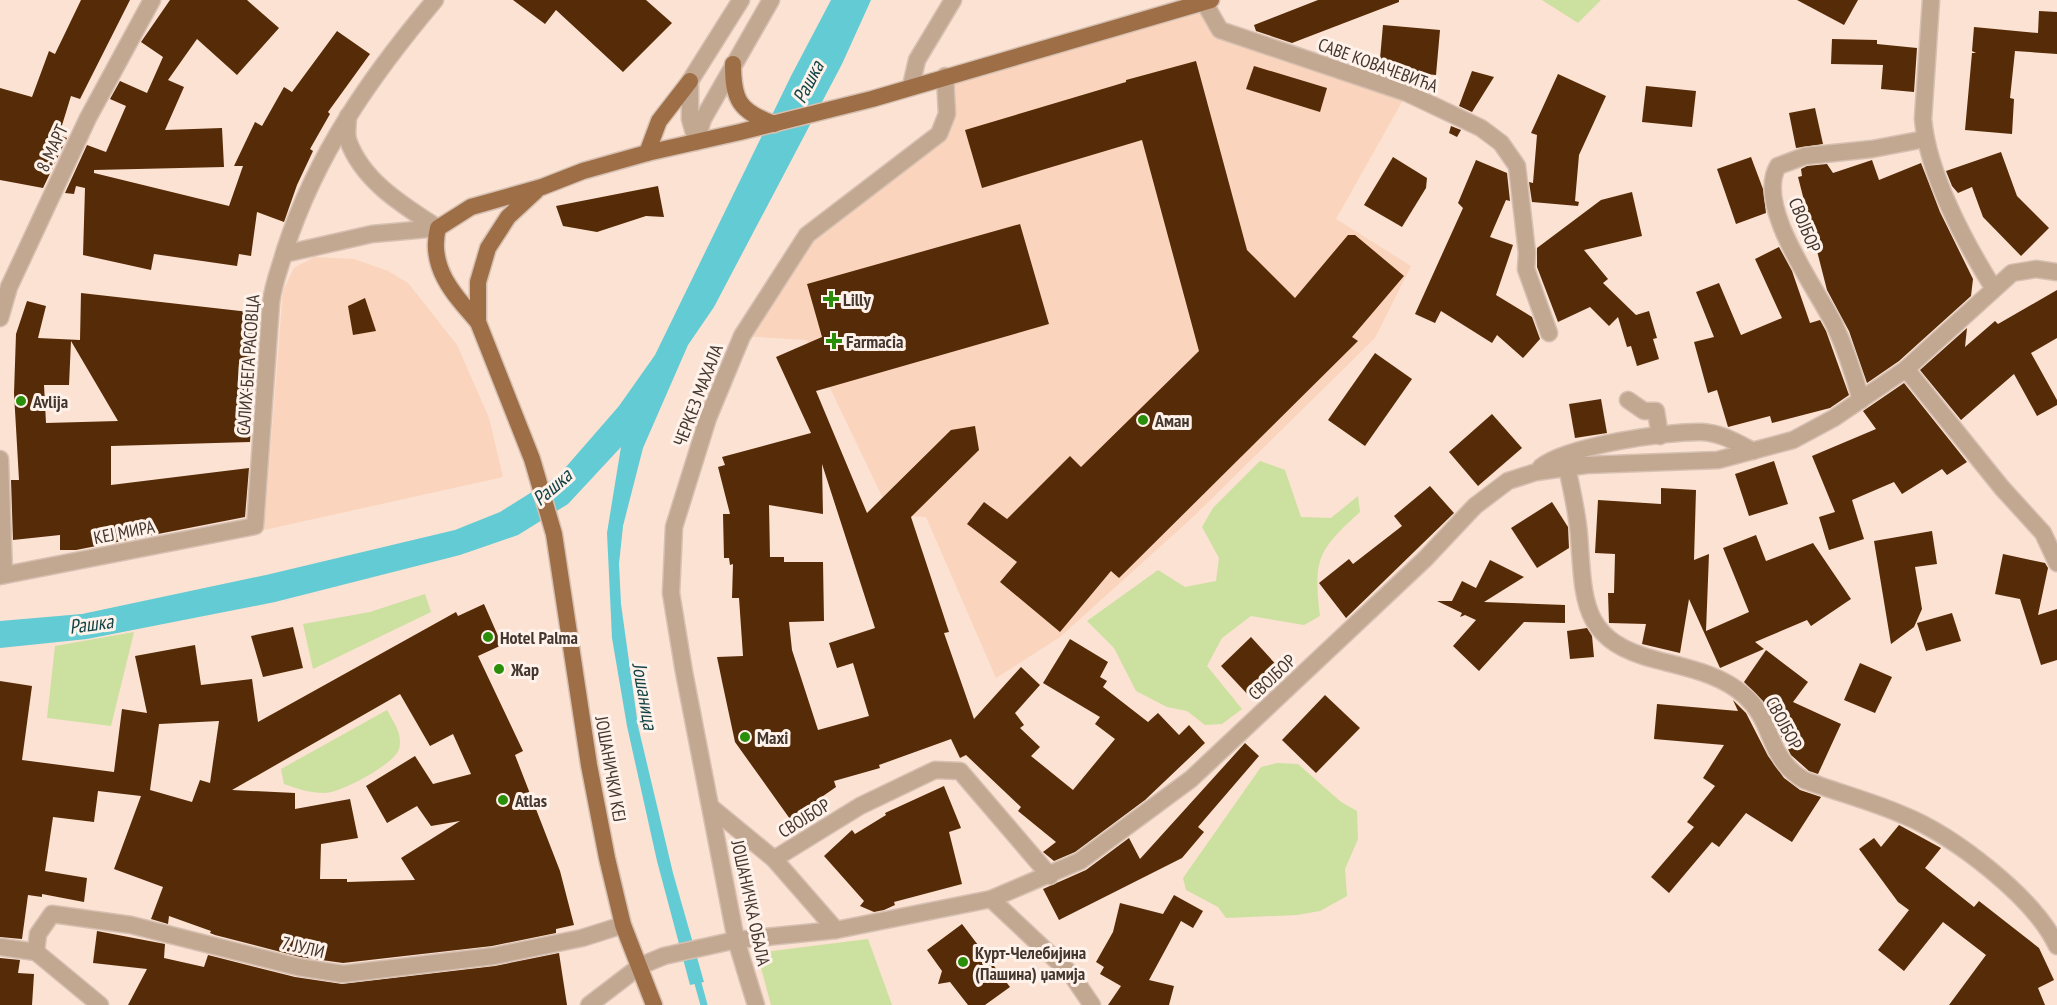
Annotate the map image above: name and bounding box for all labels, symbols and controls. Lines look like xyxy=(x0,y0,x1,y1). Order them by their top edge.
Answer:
street label: САВЕ КОВАЧЕВИЋА xyxy=(1315,33,1441,97)
water label: Рашка xyxy=(786,56,830,108)
street label: 8. МАРТ xyxy=(31,121,73,175)
street label: СВОЈБОР xyxy=(1784,194,1826,256)
place label: Lilly xyxy=(843,288,871,311)
marker: Lilly xyxy=(824,292,838,306)
street label: САЛИХ-БЕГА РАСОВЦА xyxy=(232,293,264,436)
place label: Farmacia xyxy=(846,330,903,353)
marker: Farmacia xyxy=(827,334,841,348)
street label: ЧЕРКЕЗ МАХАЛА xyxy=(668,340,728,449)
place label: Avlija xyxy=(32,390,68,413)
marker: Avlija xyxy=(14,394,28,408)
place label: Аман xyxy=(1154,409,1189,432)
marker: Аман xyxy=(1136,413,1150,427)
water label: Рашка xyxy=(527,462,578,511)
street label: КЕЈ МИРА xyxy=(92,515,157,549)
water label: Рашка xyxy=(67,608,116,640)
place label: Hotel Palma xyxy=(500,626,578,649)
marker: Hotel Palma xyxy=(481,630,495,644)
street label: СВОЈБОР xyxy=(1243,649,1301,705)
place label: Жар xyxy=(510,658,539,681)
water label: Јошаница xyxy=(626,659,664,733)
marker: Жар xyxy=(492,662,506,676)
street label: СВОЈБОР xyxy=(1760,692,1808,754)
street label: ЈОШАНИЧКИ КЕЈ xyxy=(590,713,632,824)
place label: Maxi xyxy=(757,726,788,749)
marker: Maxi xyxy=(738,730,752,744)
place label: Atlas xyxy=(514,789,547,812)
marker: Atlas xyxy=(496,793,510,807)
street label: СВОЈБОР xyxy=(774,793,834,843)
street label: ЈОШАНИЧКА ОБАЛА xyxy=(726,837,776,968)
street label: 7. ЈУЛИ xyxy=(279,931,327,963)
place label: Курт-Челебијина (Пашина) џамија xyxy=(975,941,1086,985)
marker: Курт-Челебијина (Пашина) џамија xyxy=(956,955,970,969)

